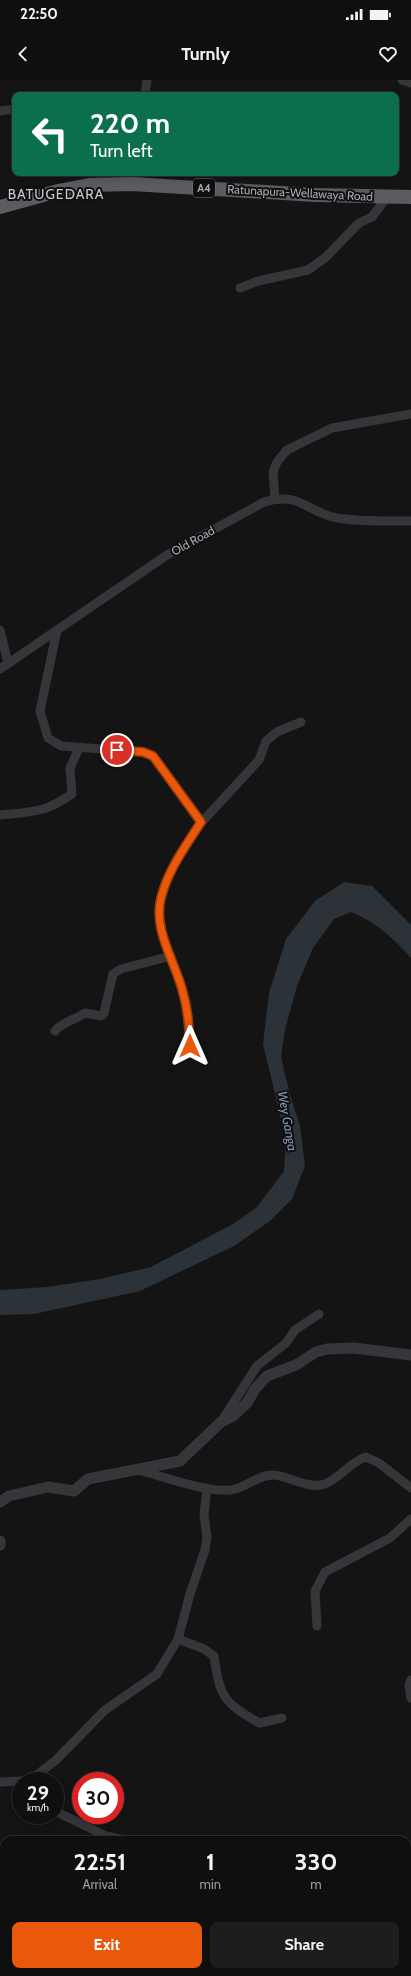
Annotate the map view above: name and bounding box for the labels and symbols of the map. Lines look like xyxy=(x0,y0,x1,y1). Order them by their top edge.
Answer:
road number: A4 xyxy=(193,179,215,197)
street label: Ratunapura-Wellawaya Road xyxy=(227,181,373,204)
district label: BATUGEDARA xyxy=(8,185,104,203)
street label: Old Road xyxy=(168,523,217,559)
pin xyxy=(100,733,134,767)
position arrow xyxy=(169,1025,211,1067)
water label: Wey Ganga xyxy=(275,1090,301,1152)
speed limit sign: 30 xyxy=(72,1772,124,1824)

